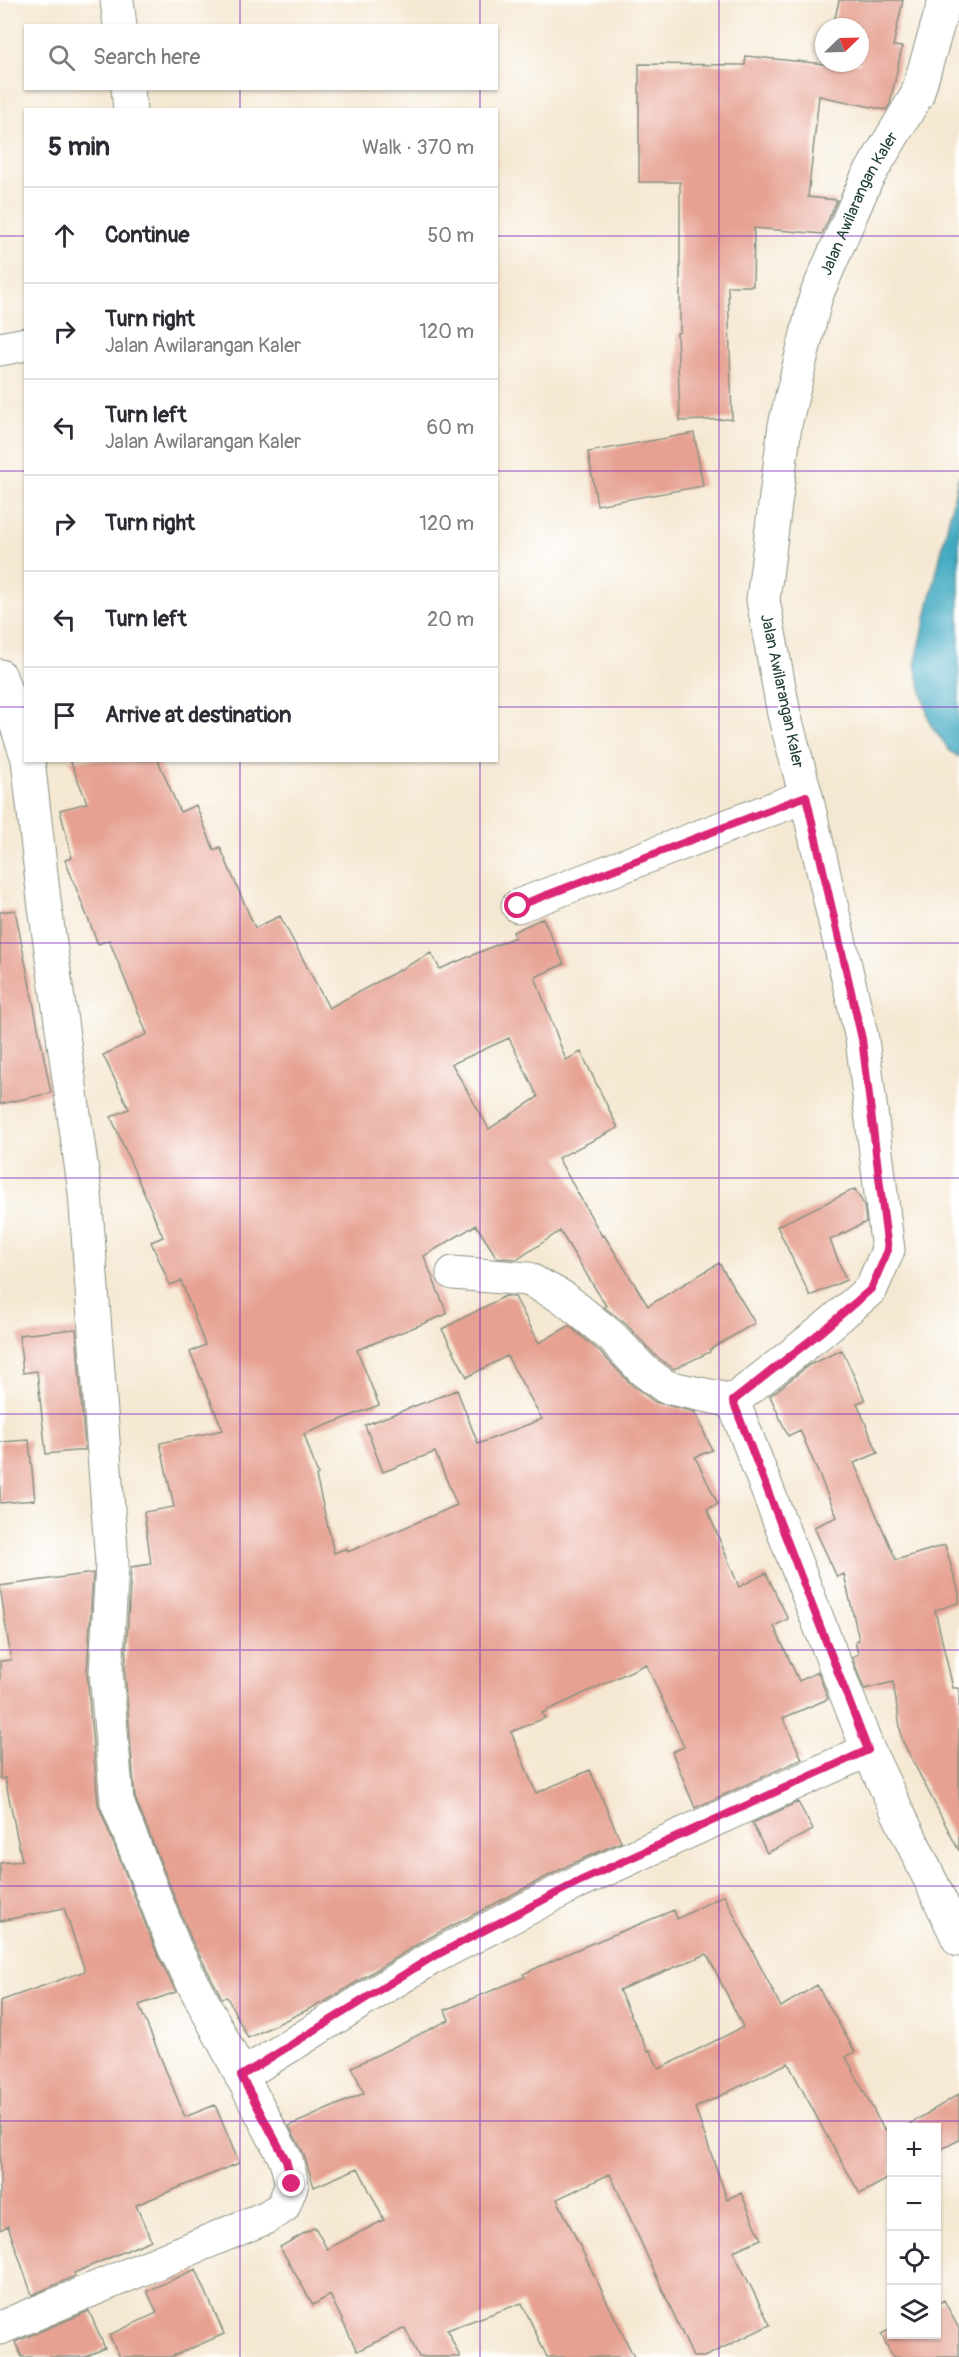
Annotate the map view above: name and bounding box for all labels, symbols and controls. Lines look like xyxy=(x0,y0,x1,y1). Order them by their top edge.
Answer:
north arrow xyxy=(815,18,869,72)
search box xyxy=(24,24,498,90)
icon: search xyxy=(45,41,78,74)
text: Search here xyxy=(93,43,200,71)
street label: Jalan Awilarangan Kaler xyxy=(816,128,903,279)
text: 5 min xyxy=(48,131,110,163)
text: Walk · 370 m xyxy=(362,135,474,160)
icon: ahead xyxy=(48,219,81,252)
text: Continue xyxy=(105,221,189,249)
text: 50 m xyxy=(427,223,474,248)
text: Turn right xyxy=(105,305,195,333)
icon: right xyxy=(48,315,81,348)
text: 120 m xyxy=(419,319,474,344)
text: Jalan Awilarangan Kaler xyxy=(105,333,301,358)
text: Turn left xyxy=(105,401,187,429)
icon: left xyxy=(48,411,81,444)
text: 60 m xyxy=(427,415,474,440)
text: Jalan Awilarangan Kaler xyxy=(105,429,301,454)
icon: right xyxy=(48,507,81,540)
text: Turn right xyxy=(105,509,195,537)
text: 120 m xyxy=(419,511,474,536)
icon: left xyxy=(48,603,81,636)
text: Turn left xyxy=(105,605,187,633)
text: 20 m xyxy=(427,607,474,632)
street label: Jalan Awilarangan Kaler xyxy=(756,612,808,770)
icon: arrive xyxy=(48,699,81,732)
text: Arrive at destination xyxy=(105,701,291,729)
route start xyxy=(504,892,530,918)
map controls xyxy=(887,2123,941,2339)
button: + xyxy=(887,2123,941,2177)
route end xyxy=(278,2170,304,2196)
button: − xyxy=(887,2177,941,2231)
button: locate xyxy=(887,2231,941,2285)
button: layers xyxy=(887,2285,941,2339)

